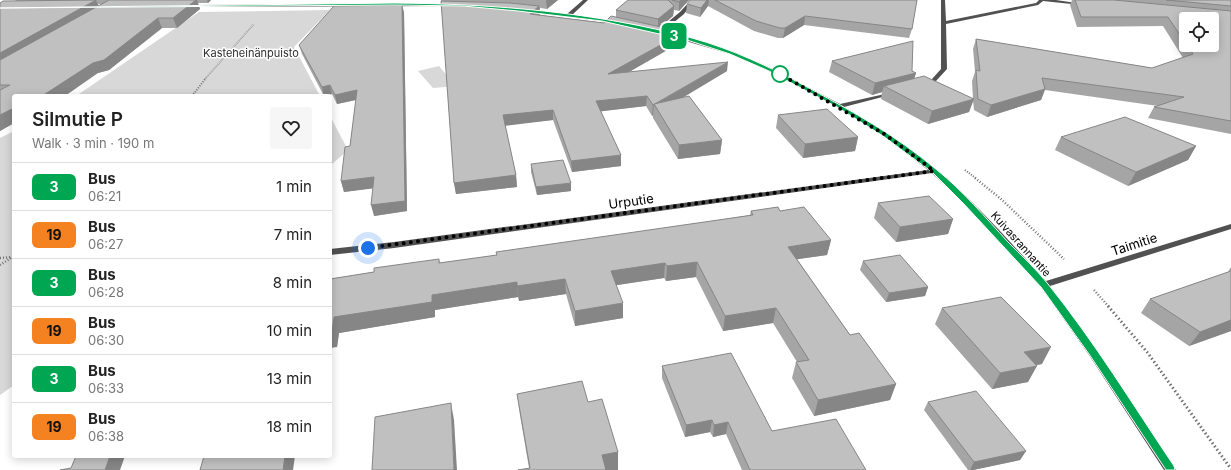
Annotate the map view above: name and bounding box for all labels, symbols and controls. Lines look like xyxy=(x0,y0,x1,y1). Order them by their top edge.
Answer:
map controls xyxy=(1179,12,1219,52)
button: locate xyxy=(1179,12,1219,52)
line badge: 3 xyxy=(661,23,687,49)
text: 3 xyxy=(669,27,679,44)
park label: Kasteheinänpuisto xyxy=(203,46,299,60)
unlabelled marker xyxy=(771,65,789,83)
button: heart xyxy=(270,107,312,149)
text: Silmutie P xyxy=(32,108,123,131)
text: Walk · 3 min · 190 m xyxy=(32,135,154,151)
text: Bus xyxy=(88,169,116,188)
text: 1 min xyxy=(276,177,312,196)
text: 3 xyxy=(49,178,59,195)
text: 06:21 xyxy=(88,188,121,204)
street label: Urputie xyxy=(607,190,655,212)
street label: Kuivasrannantie xyxy=(988,208,1054,280)
text: Bus xyxy=(88,217,116,236)
text: 7 min xyxy=(274,225,312,244)
text: 19 xyxy=(46,226,62,243)
street label: Taimitie xyxy=(1109,229,1159,259)
text: 06:27 xyxy=(88,236,123,252)
your location xyxy=(358,238,378,258)
text: Bus xyxy=(88,265,116,284)
text: 8 min xyxy=(273,273,312,292)
text: 3 xyxy=(49,274,59,291)
text: 06:28 xyxy=(88,284,124,300)
text: Bus xyxy=(88,313,116,332)
text: 10 min xyxy=(267,321,312,340)
text: 19 xyxy=(46,322,62,339)
text: 06:30 xyxy=(88,332,124,348)
text: Bus xyxy=(88,361,116,380)
text: 13 min xyxy=(267,369,312,388)
text: 3 xyxy=(49,370,59,387)
text: 06:33 xyxy=(88,380,124,396)
text: Bus xyxy=(88,409,116,428)
text: 18 min xyxy=(267,417,312,436)
text: 19 xyxy=(46,418,62,435)
text: 06:38 xyxy=(88,428,124,444)

